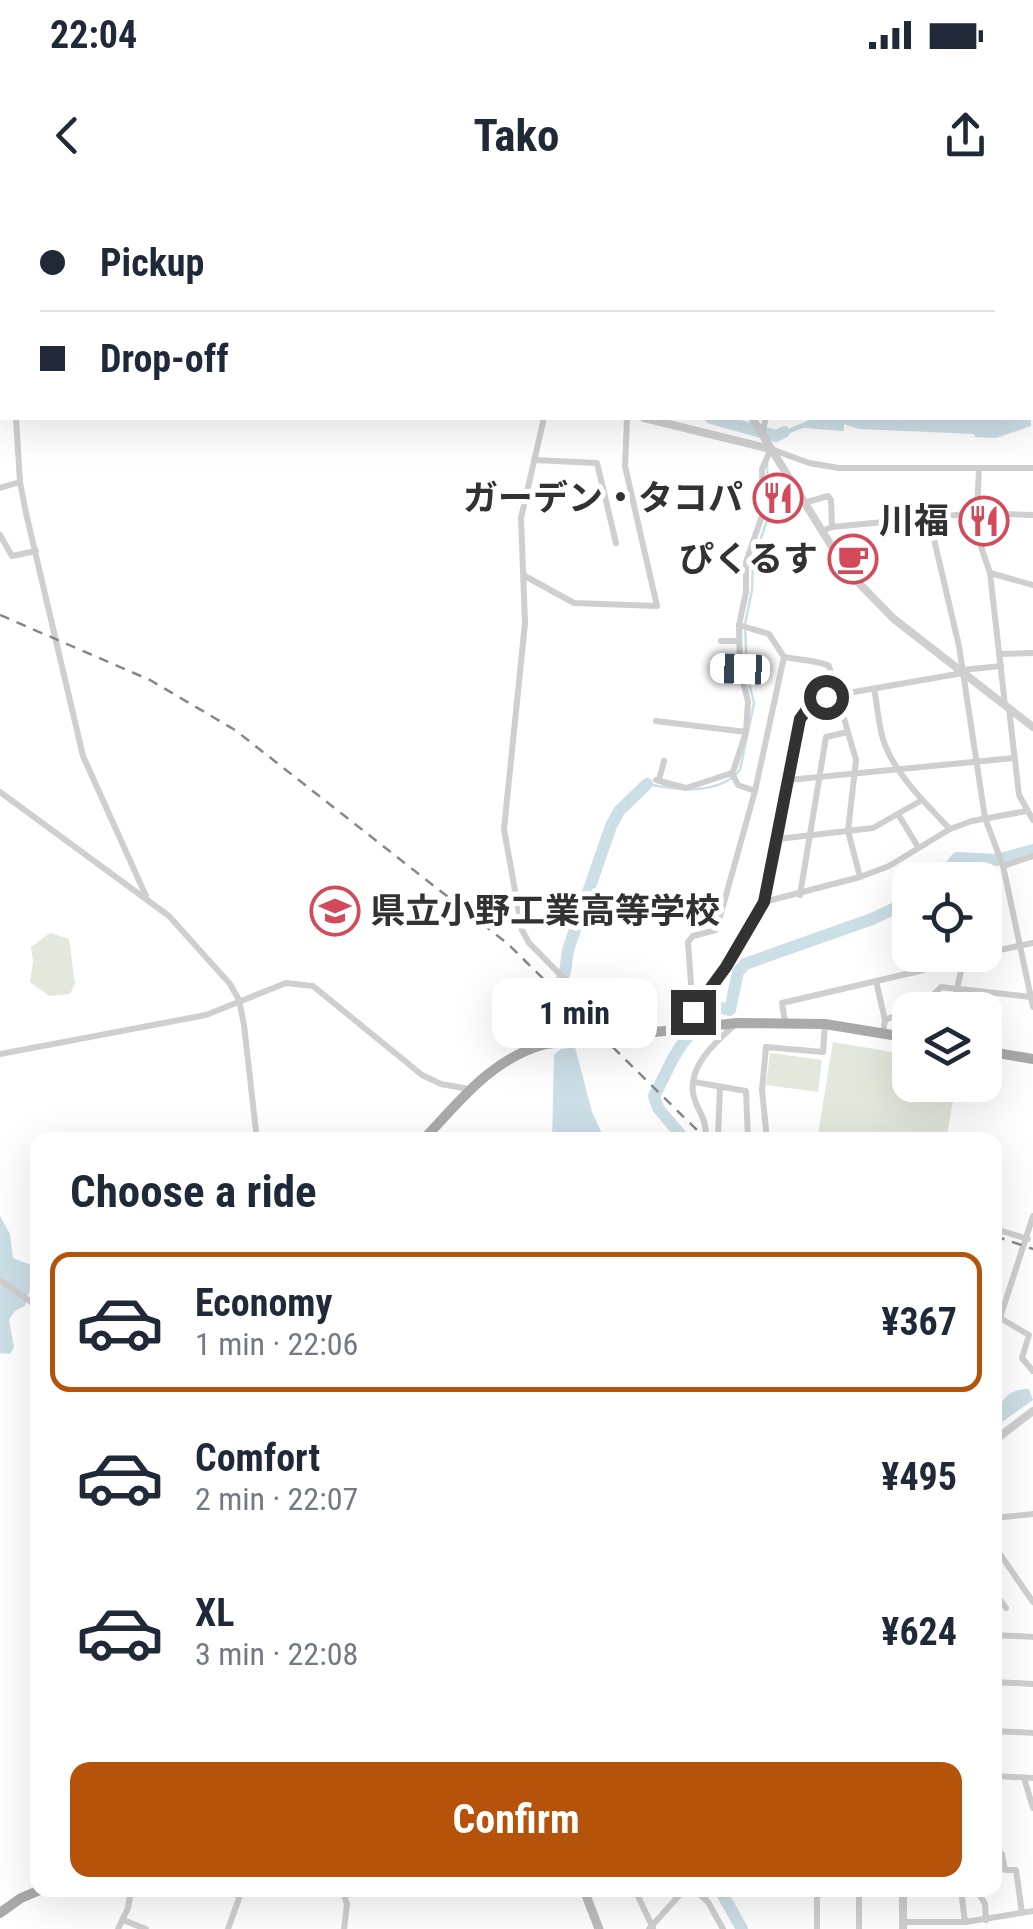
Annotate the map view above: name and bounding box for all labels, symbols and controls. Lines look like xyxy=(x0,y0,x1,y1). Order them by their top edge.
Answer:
text: 22:04 xyxy=(50,13,137,57)
icon: back xyxy=(40,108,95,163)
icon: share xyxy=(938,108,993,163)
text: Tako xyxy=(474,109,559,162)
text: Pickup xyxy=(100,241,204,285)
text: Drop-off xyxy=(100,337,229,381)
restaurant icon: ガーデン・タコパ xyxy=(752,472,804,524)
place label: ガーデン・タコパ xyxy=(463,478,743,519)
restaurant icon: 川福 xyxy=(958,495,1010,547)
place label: 川福 xyxy=(879,501,949,542)
cafe icon: ぴくるす xyxy=(827,533,879,585)
place label: ぴくるす xyxy=(679,539,818,580)
car xyxy=(709,653,771,685)
route start xyxy=(804,675,849,720)
map controls xyxy=(892,862,1002,1102)
button: locate xyxy=(892,862,1002,972)
school or university icon: 県立小野工業高等学校 xyxy=(309,885,361,937)
place label: 県立小野工業高等学校 xyxy=(370,891,720,932)
callout: 1 min xyxy=(493,977,658,1047)
route end xyxy=(671,990,716,1035)
button: layers xyxy=(892,992,1002,1102)
text: 1 min xyxy=(539,994,610,1032)
text: Choose a ride xyxy=(70,1165,317,1218)
icon: car xyxy=(75,1277,165,1367)
text: Economy xyxy=(195,1281,332,1325)
text: ¥367 xyxy=(881,1300,957,1344)
text: 1 min · 22:06 xyxy=(195,1325,358,1363)
icon: car xyxy=(75,1432,165,1522)
text: Comfort xyxy=(195,1436,320,1480)
text: ¥495 xyxy=(881,1455,957,1499)
text: 2 min · 22:07 xyxy=(195,1480,358,1518)
icon: car xyxy=(75,1587,165,1677)
text: XL xyxy=(195,1591,234,1635)
text: ¥624 xyxy=(881,1610,957,1654)
text: 3 min · 22:08 xyxy=(195,1635,358,1673)
button: Confirm xyxy=(70,1762,962,1877)

